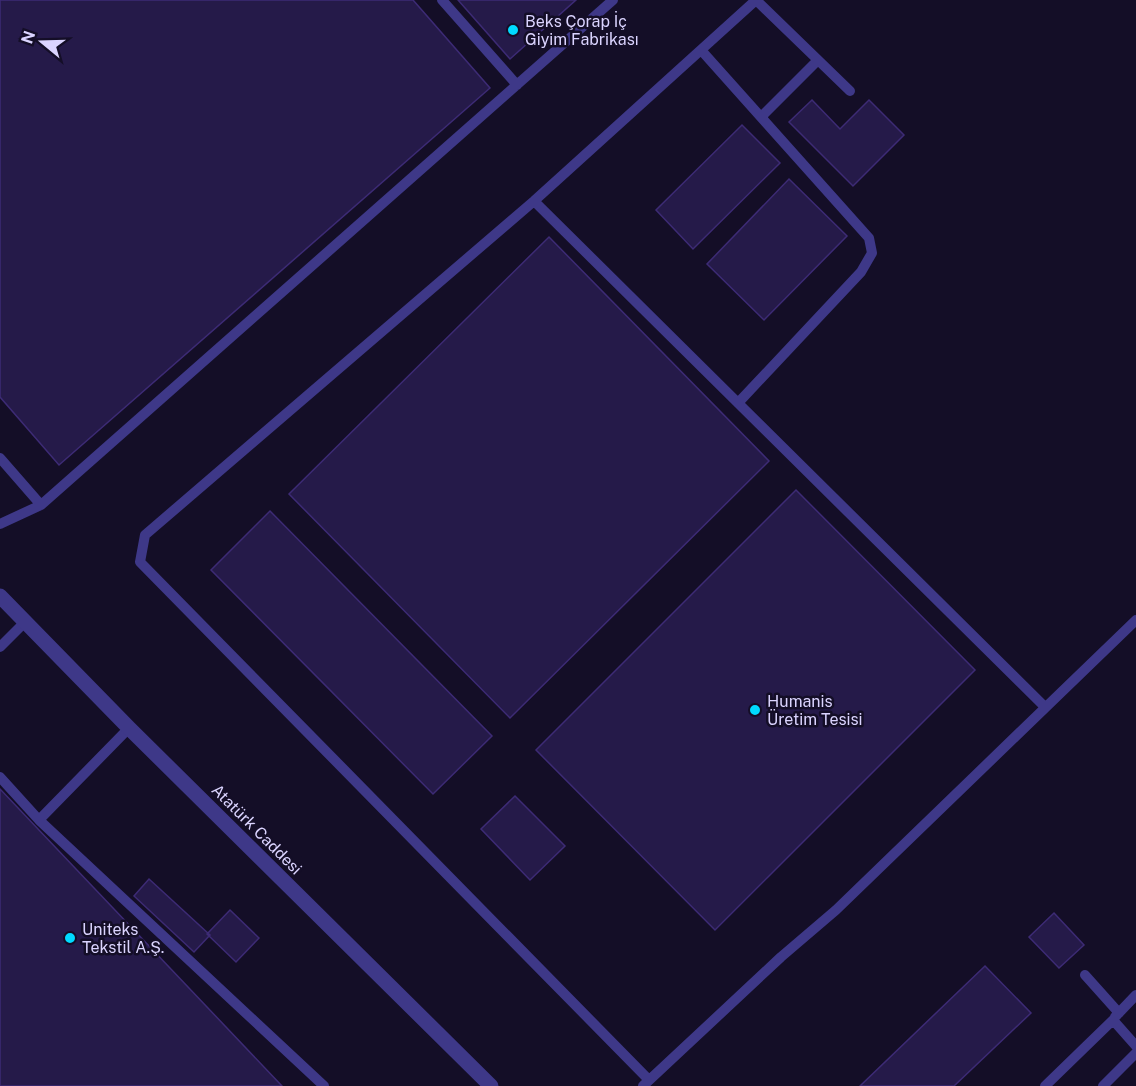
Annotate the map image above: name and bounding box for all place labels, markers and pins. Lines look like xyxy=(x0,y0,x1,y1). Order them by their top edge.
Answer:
place label: Beks Çorap İç Giyim Fabrikası xyxy=(525,11,639,49)
marker: Beks Çorap İç Giyim Fabrikası xyxy=(506,23,520,37)
place label: Humanis Üretim Tesisi xyxy=(767,692,863,729)
marker: Humanis Üretim Tesisi xyxy=(748,703,762,717)
place label: Uniteks Tekstil A.Ş. xyxy=(82,920,164,957)
marker: Uniteks Tekstil A.Ş. xyxy=(63,931,77,945)

